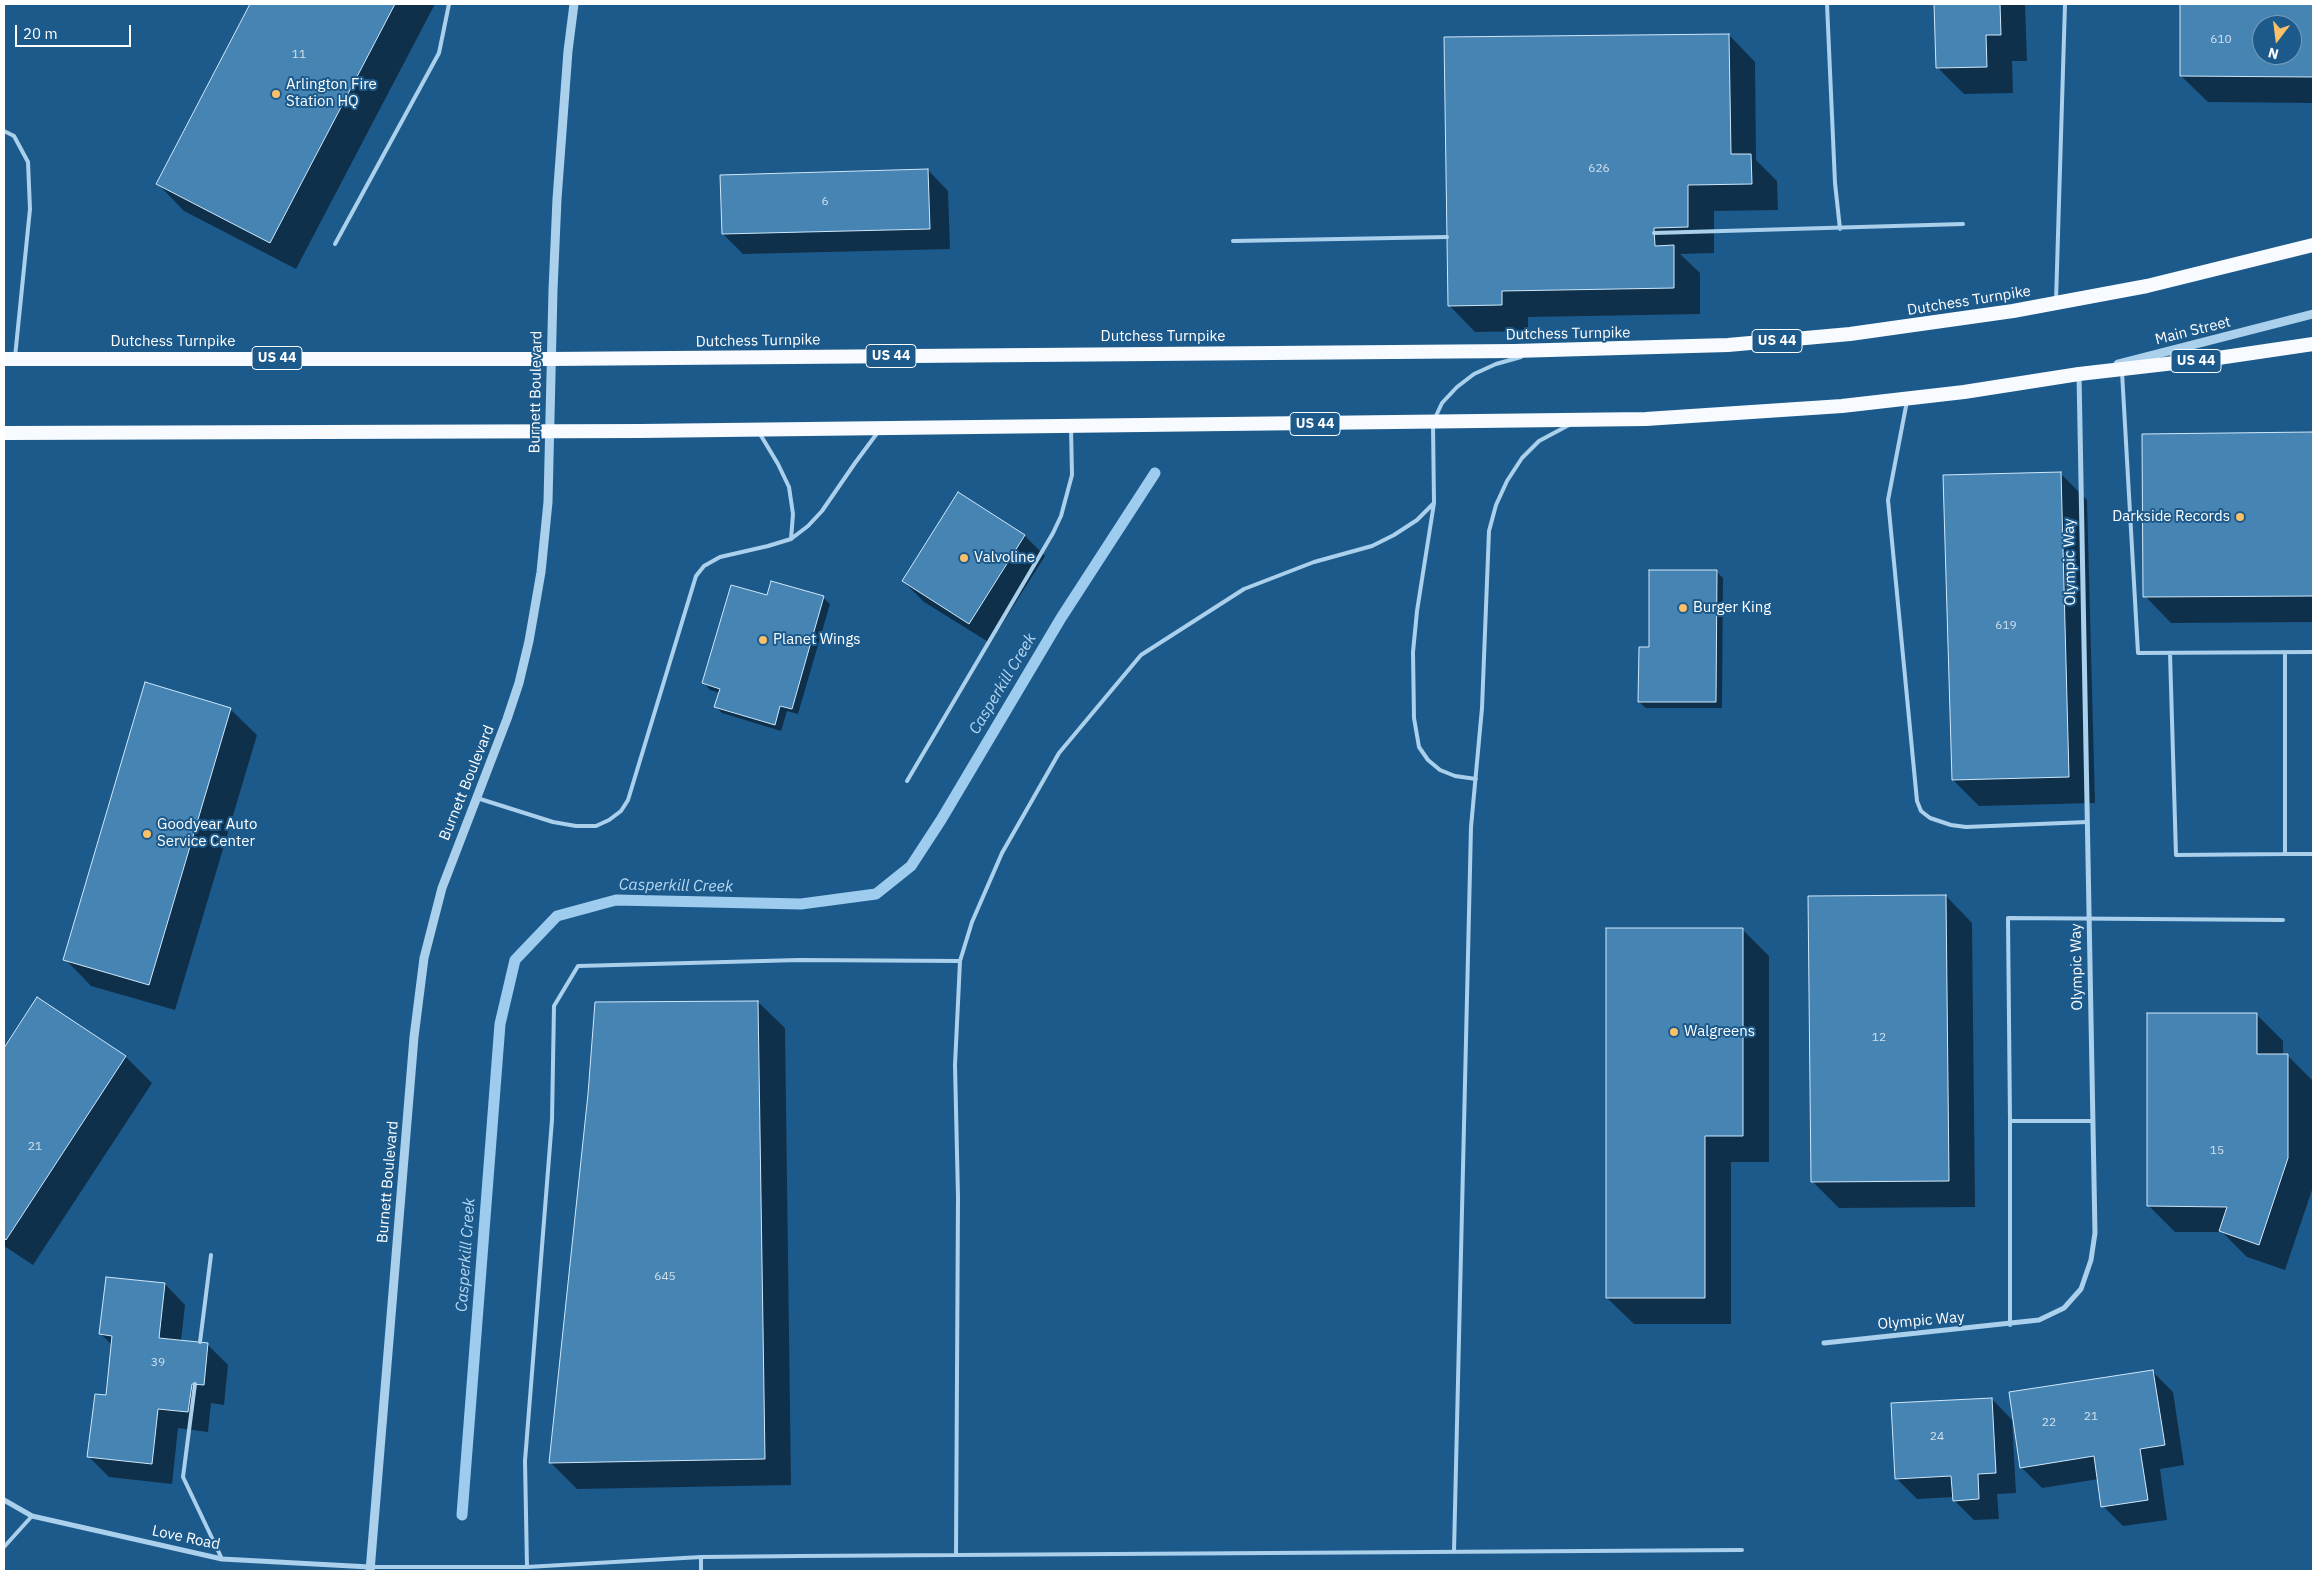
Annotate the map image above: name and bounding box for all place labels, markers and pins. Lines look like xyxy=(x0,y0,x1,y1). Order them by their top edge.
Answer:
place label: Arlington Fire Station HQ xyxy=(286,76,377,111)
marker: Arlington Fire Station HQ xyxy=(270,88,282,100)
place label: Darkside Records xyxy=(2112,508,2230,526)
marker: Darkside Records xyxy=(2234,511,2246,523)
place label: Valvoline xyxy=(974,549,1035,567)
marker: Valvoline xyxy=(958,552,970,564)
place label: Burger King xyxy=(1693,599,1771,617)
marker: Burger King xyxy=(1677,602,1689,614)
place label: Planet Wings xyxy=(773,631,861,649)
marker: Planet Wings xyxy=(757,634,769,646)
place label: Goodyear Auto Service Center xyxy=(157,816,257,851)
marker: Goodyear Auto Service Center xyxy=(141,828,153,840)
place label: Walgreens xyxy=(1684,1023,1755,1041)
marker: Walgreens xyxy=(1668,1026,1680,1038)

